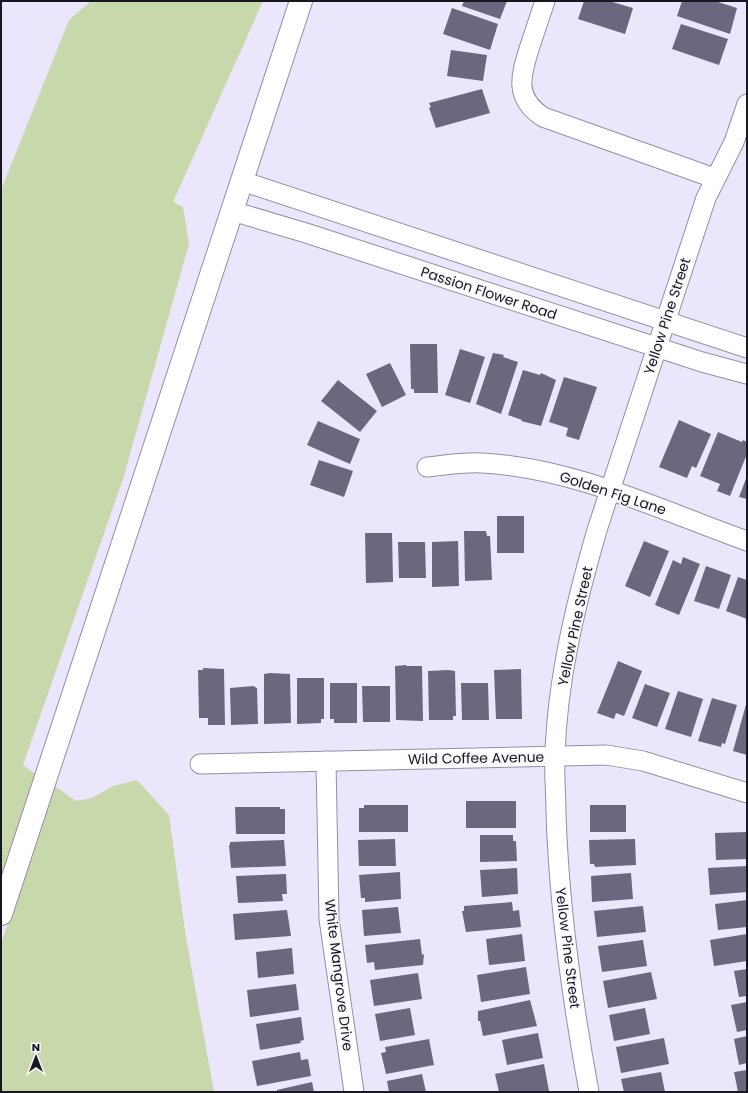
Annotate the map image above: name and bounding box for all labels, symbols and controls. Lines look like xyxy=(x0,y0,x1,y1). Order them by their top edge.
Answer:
street label: Yellow Pine Street xyxy=(639,255,695,377)
street label: Passion Flower Road xyxy=(418,262,560,324)
street label: Golden Fig Lane xyxy=(557,466,669,520)
street label: Yellow Pine Street xyxy=(553,564,597,688)
street label: Wild Coffee Avenue xyxy=(408,747,545,769)
street label: Yellow Pine Street xyxy=(551,886,585,1010)
street label: White Mangrove Drive xyxy=(320,898,358,1053)
north arrow xyxy=(16,1037,56,1077)
text: N xyxy=(32,1039,40,1055)

